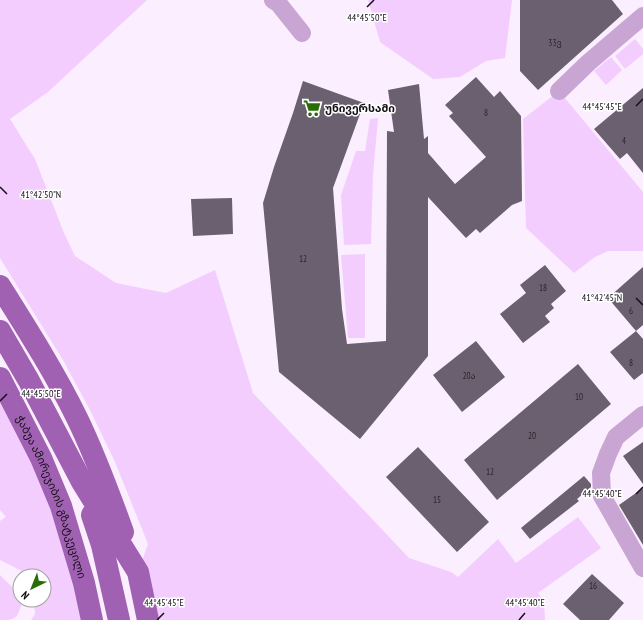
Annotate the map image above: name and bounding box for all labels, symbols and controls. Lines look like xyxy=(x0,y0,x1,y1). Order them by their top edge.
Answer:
text: 44°45'50"E xyxy=(347,11,387,24)
house number: 33ვ xyxy=(548,37,562,48)
supermarket icon: უნივერსამი xyxy=(302,98,322,118)
text: 44°45'45"E xyxy=(582,100,622,113)
place label: უნივერსამი xyxy=(325,101,395,115)
house number: 8 xyxy=(484,107,488,118)
house number: 4 xyxy=(622,135,626,146)
text: 41°42'50"N xyxy=(21,188,61,201)
house number: 12 xyxy=(299,253,307,264)
house number: 18 xyxy=(539,282,547,293)
text: 41°42'45"N xyxy=(582,291,622,304)
house number: 6 xyxy=(629,305,633,316)
house number: 8 xyxy=(629,357,633,368)
house number: 20ა xyxy=(462,370,476,381)
text: 44°45'50"E xyxy=(21,387,61,400)
house number: 10 xyxy=(575,391,583,402)
street label: ჭაბუა ამირეჯიბის გზატკეცილი xyxy=(13,413,89,580)
house number: 20 xyxy=(528,430,536,441)
house number: 12 xyxy=(486,466,494,477)
text: 44°45'40"E xyxy=(582,487,622,500)
house number: 15 xyxy=(433,494,441,505)
north arrow xyxy=(12,568,52,608)
house number: 16 xyxy=(589,580,597,591)
text: N xyxy=(18,588,32,602)
text: 44°45'45"E xyxy=(144,596,184,609)
text: 44°45'40"E xyxy=(505,596,545,609)

